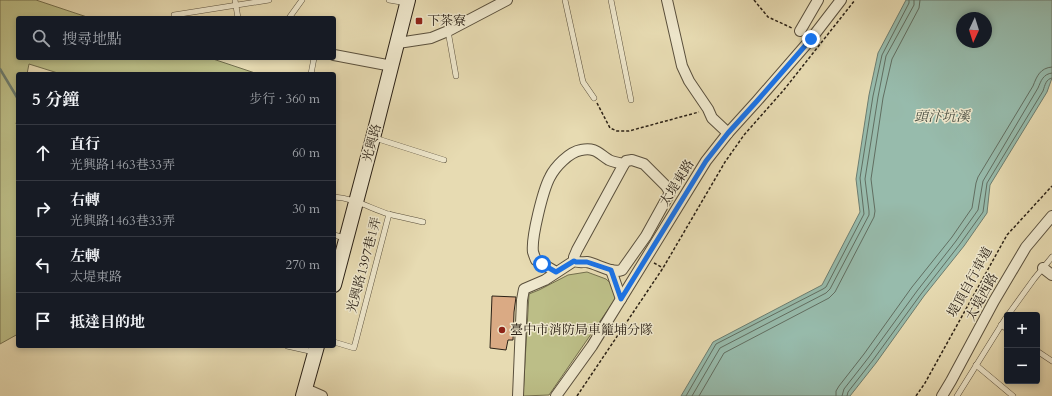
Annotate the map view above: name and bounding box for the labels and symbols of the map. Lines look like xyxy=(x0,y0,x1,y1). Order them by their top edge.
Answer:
place label: 下茶寮 xyxy=(427,12,466,30)
north arrow xyxy=(956,12,992,48)
marker: 下茶寮 xyxy=(414,16,424,26)
route end xyxy=(802,30,820,48)
water label: 頭汴坑溪 xyxy=(914,107,972,126)
street label: 光興路 xyxy=(358,122,386,164)
street label: 太堤東路 xyxy=(656,156,698,210)
street label: 光興路1397巷1弄 xyxy=(343,215,385,315)
street label: 堤頂自行車道 xyxy=(943,244,997,320)
route start xyxy=(533,255,551,273)
street label: 太堤西路 xyxy=(962,270,1002,324)
place label: 臺中市消防局車籠埔分隊 xyxy=(510,321,653,339)
marker: 臺中市消防局車籠埔分隊 xyxy=(497,325,507,335)

